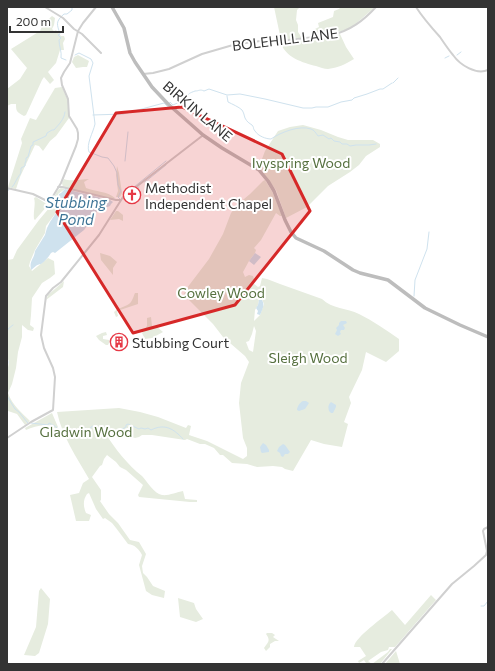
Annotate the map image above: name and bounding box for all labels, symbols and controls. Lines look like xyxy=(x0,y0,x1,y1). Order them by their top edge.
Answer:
scale bar xyxy=(10,8,63,34)
text: 200 m xyxy=(16,14,51,28)
street label: BOLEHILL LANE xyxy=(231,24,339,54)
street label: BIRKIN LANE xyxy=(160,77,236,145)
park label: Ivyspring Wood xyxy=(252,154,350,171)
place label: Methodist Independent Chapel xyxy=(145,179,272,212)
church icon: Methodist Independent Chapel xyxy=(122,185,142,205)
water label: Stubbing Pond xyxy=(45,193,108,228)
park label: Cowley Wood xyxy=(177,284,265,301)
building icon: Stubbing Court xyxy=(109,332,129,352)
place label: Stubbing Court xyxy=(132,334,229,351)
park label: Sleigh Wood xyxy=(268,349,348,366)
park label: Gladwin Wood xyxy=(40,423,132,440)

